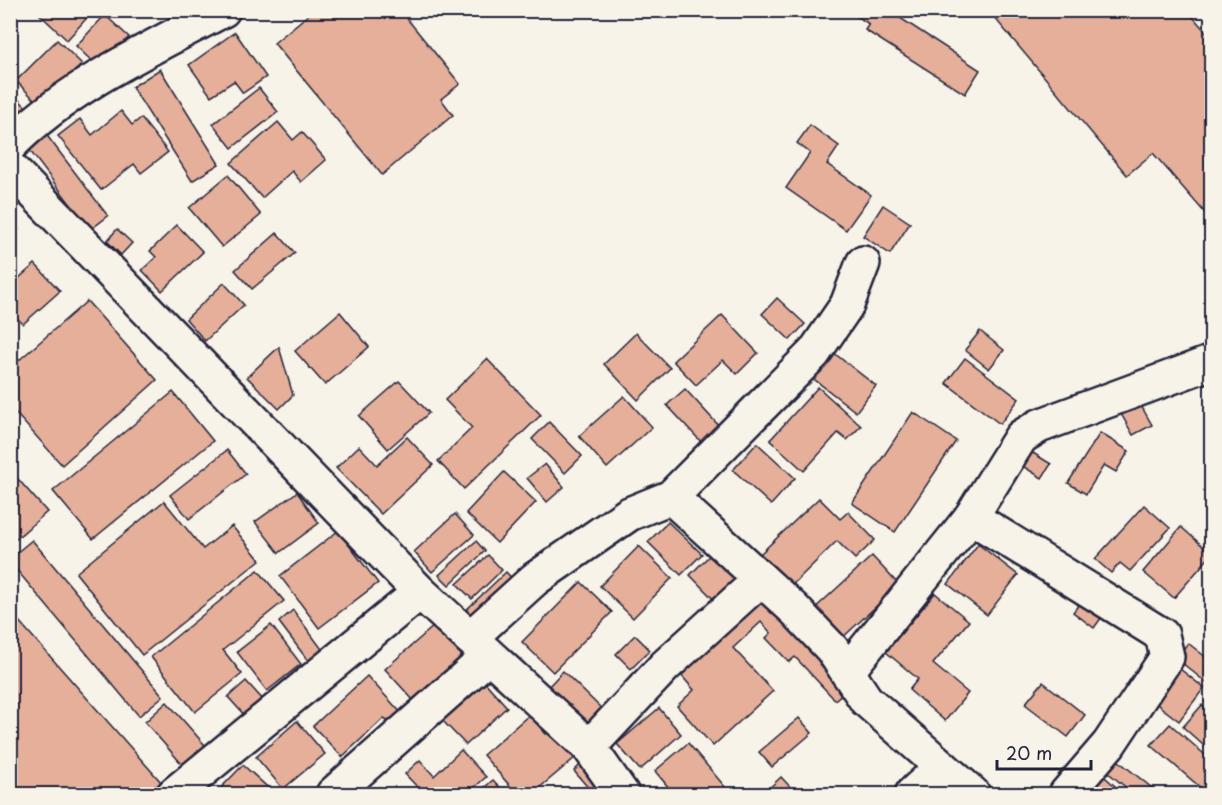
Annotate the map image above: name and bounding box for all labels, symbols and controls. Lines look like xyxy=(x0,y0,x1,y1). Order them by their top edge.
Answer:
scale bar xyxy=(997,733,1092,771)
text: 20 m xyxy=(1006,739,1052,766)

